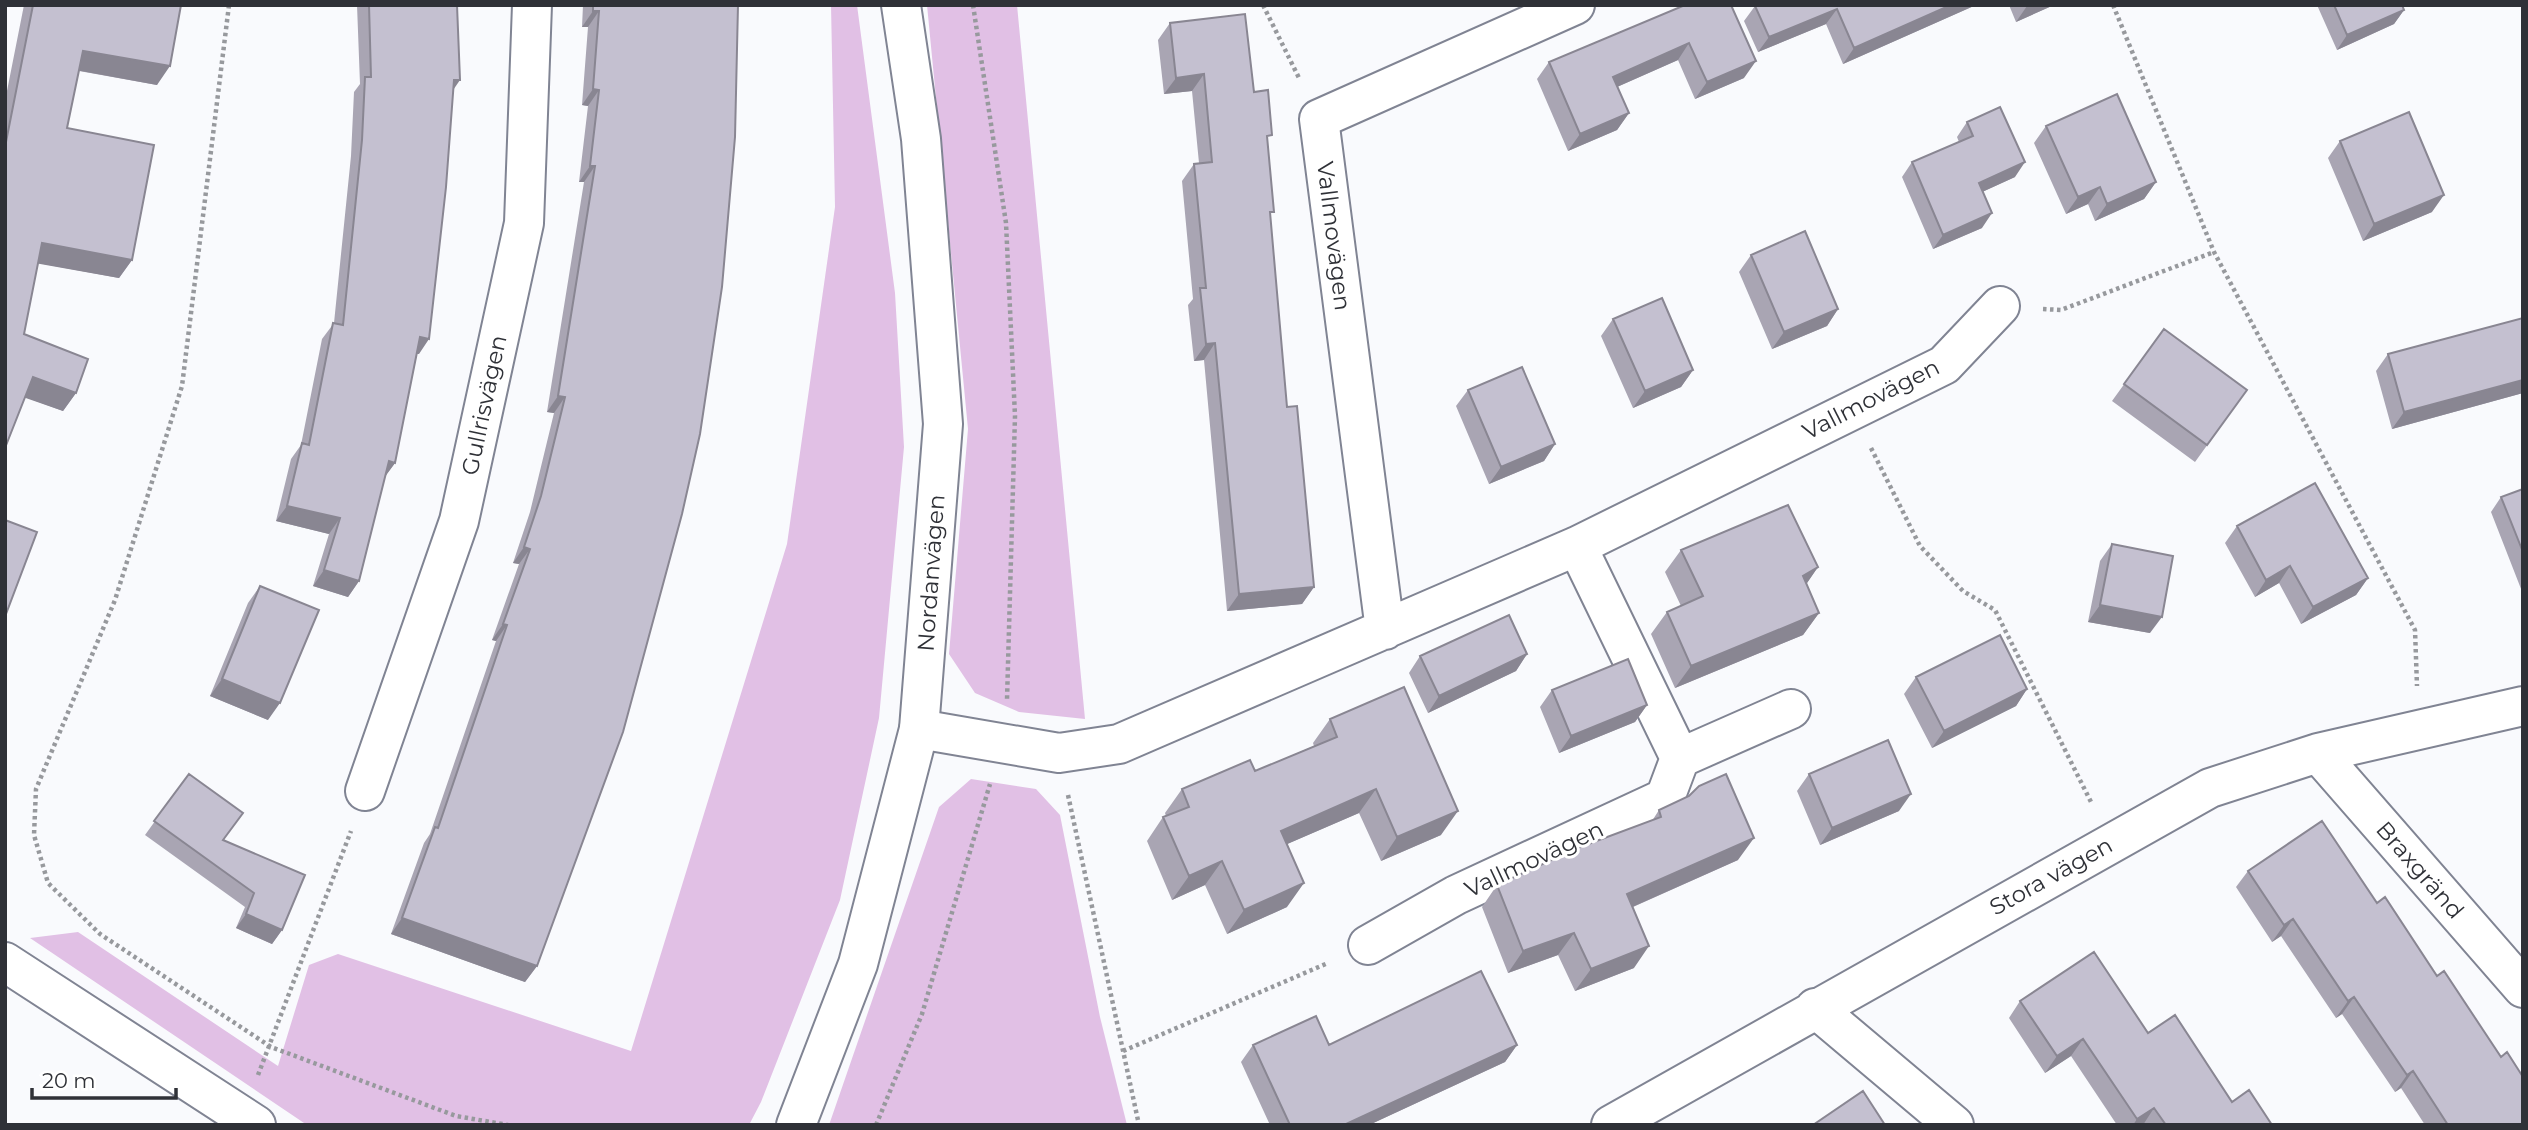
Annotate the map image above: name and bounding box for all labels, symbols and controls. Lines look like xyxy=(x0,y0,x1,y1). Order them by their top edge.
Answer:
street label: Vallmovägen xyxy=(1311,160,1357,312)
street label: Gullrisvägen xyxy=(455,332,513,478)
street label: Vallmovägen xyxy=(1798,352,1944,446)
street label: Nordanvägen xyxy=(912,494,950,652)
street label: Vallmovägen xyxy=(1460,815,1608,903)
street label: Braxgränd xyxy=(2370,816,2470,924)
street label: Stora vägen xyxy=(1985,831,2117,921)
scale bar xyxy=(32,1056,175,1100)
text: 20 m xyxy=(42,1068,96,1093)

